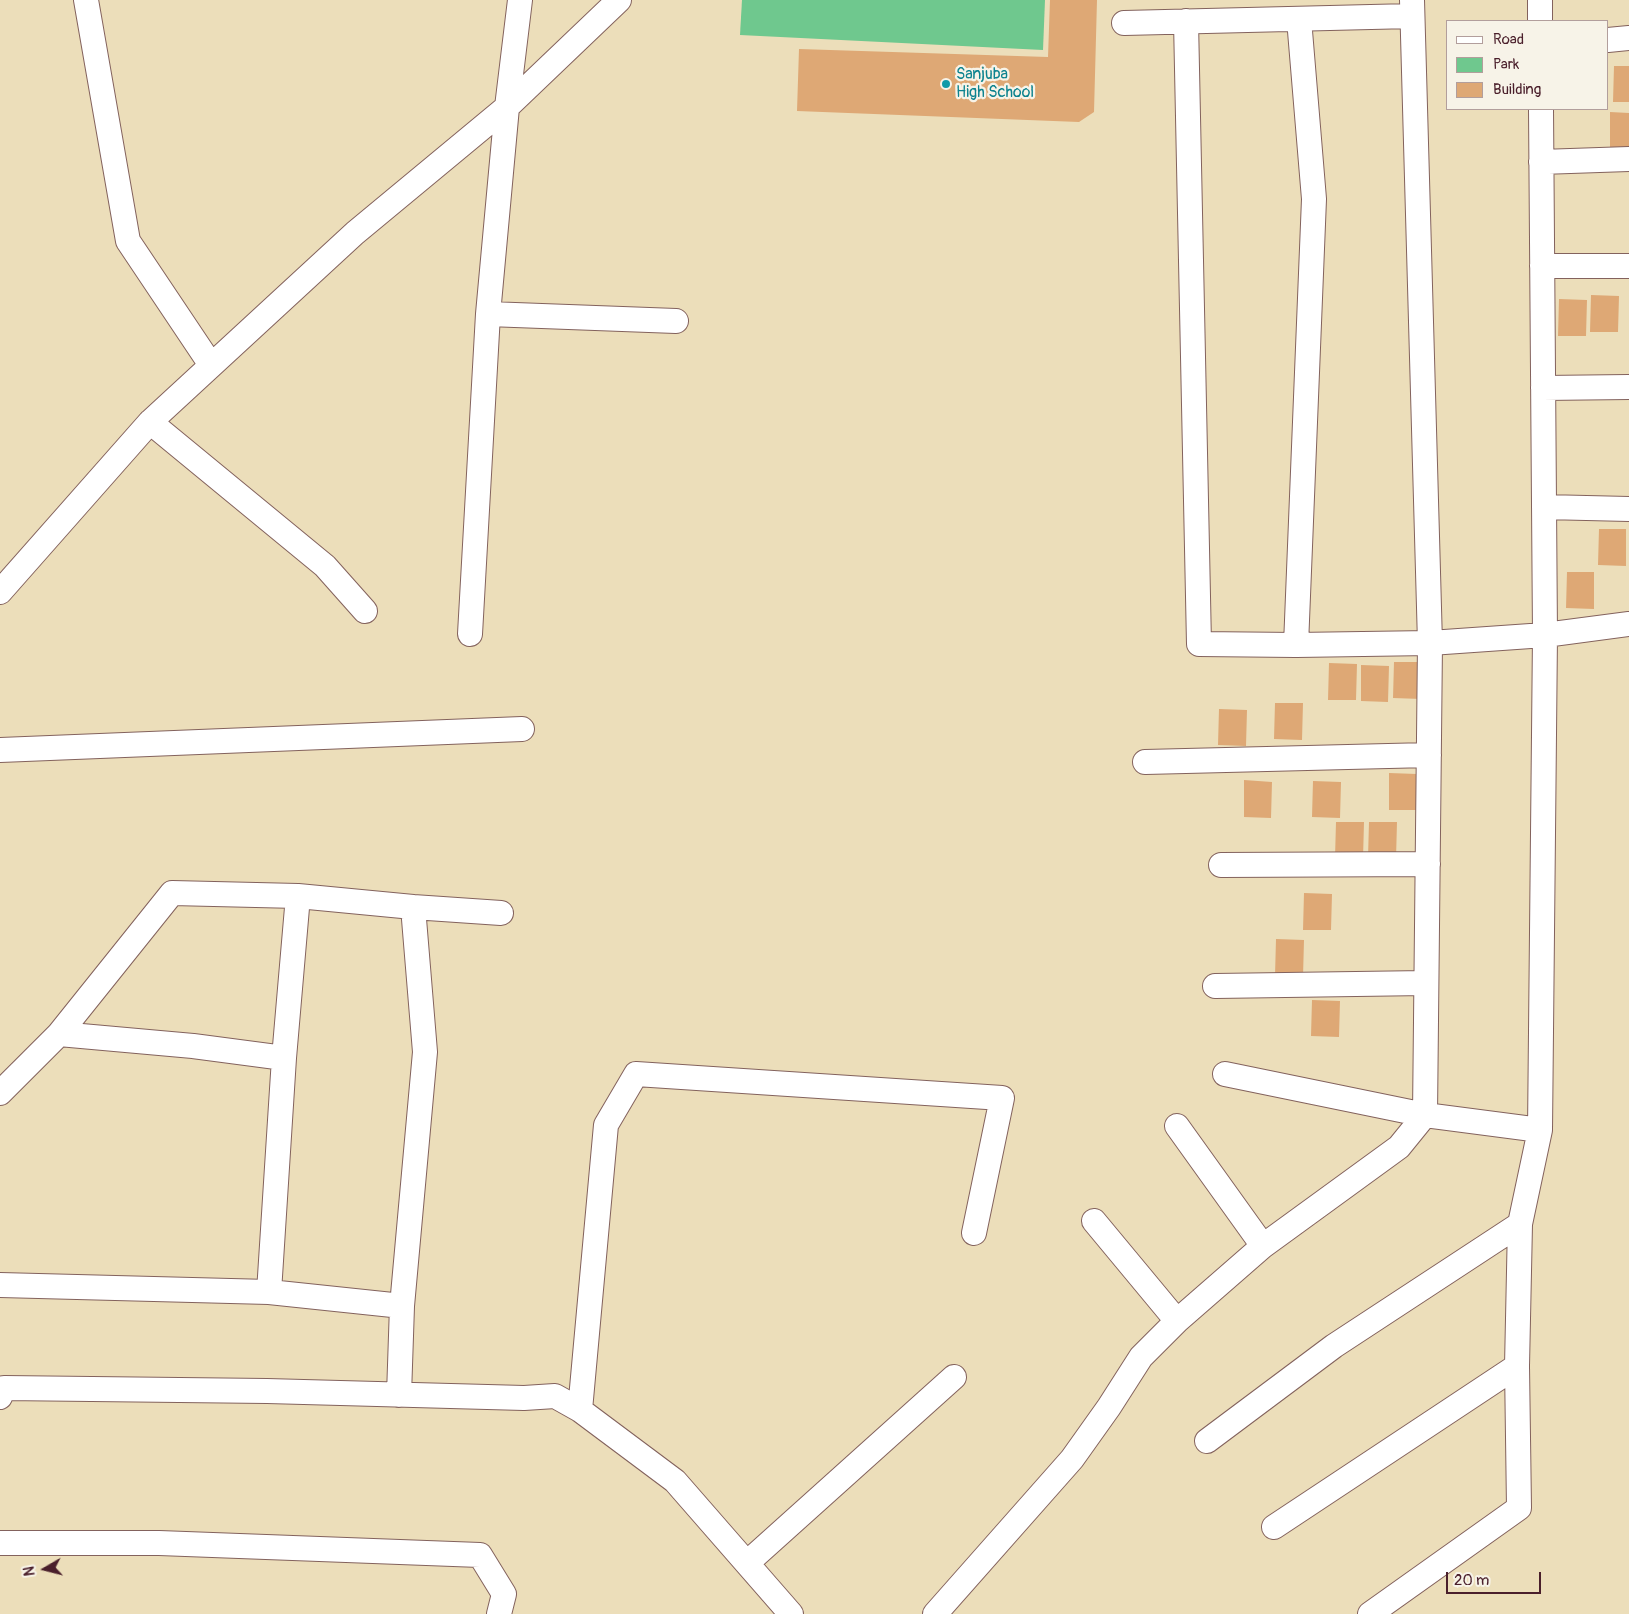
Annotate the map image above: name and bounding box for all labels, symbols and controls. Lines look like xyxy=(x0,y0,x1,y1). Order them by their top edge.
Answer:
legend xyxy=(1446,20,1609,110)
text: Road xyxy=(1493,30,1524,49)
text: Park xyxy=(1493,55,1519,74)
place label: Sanjuba High School xyxy=(956,65,1034,103)
marker: Sanjuba High School xyxy=(940,78,952,90)
text: Building xyxy=(1493,80,1541,99)
north arrow xyxy=(20,1544,70,1594)
scale bar xyxy=(1449,1562,1544,1594)
text: N xyxy=(21,1565,39,1577)
text: 20 m xyxy=(1454,1571,1489,1590)

